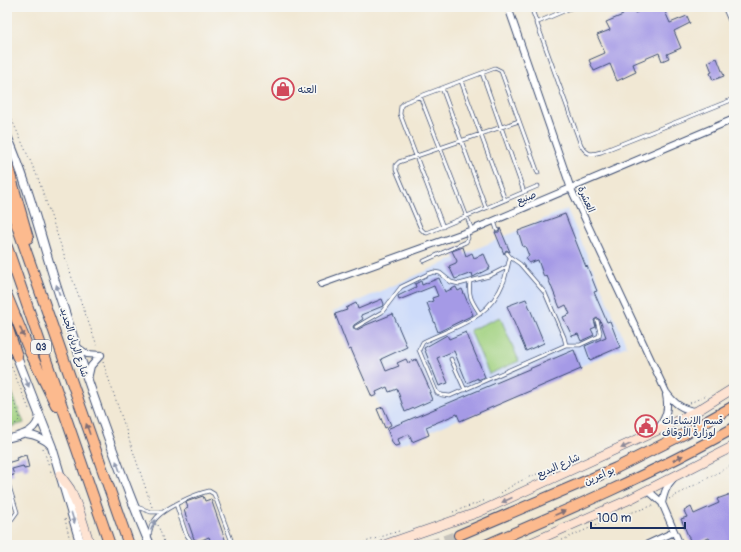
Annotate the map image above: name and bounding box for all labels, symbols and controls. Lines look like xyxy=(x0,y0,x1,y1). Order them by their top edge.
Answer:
shop icon: العنه xyxy=(270,76,296,102)
place label: العنه xyxy=(298,84,317,96)
street label: العشرة xyxy=(575,184,597,215)
street label: صنيع xyxy=(515,189,539,208)
one-way arrow xyxy=(55,284,61,296)
street label: شارع الريان الجديد xyxy=(56,306,91,379)
one-way arrow xyxy=(19,327,25,338)
road number: Q3 xyxy=(31,340,51,354)
one-way arrow xyxy=(25,376,31,388)
public building icon: قسم الإنشاءات لوزارة الأوقاف xyxy=(633,413,659,439)
place label: قسم الإنشاءات لوزارة الأوقاف xyxy=(662,415,723,440)
one-way arrow xyxy=(85,423,91,435)
one-way arrow xyxy=(620,443,631,449)
street label: شارع البديع xyxy=(535,451,583,482)
one-way arrow xyxy=(672,455,684,462)
one-way arrow xyxy=(115,460,121,472)
street label: بو اعرين xyxy=(582,464,617,488)
one-way arrow xyxy=(501,497,513,503)
scale bar xyxy=(591,504,685,530)
one-way arrow xyxy=(554,510,565,516)
text: 100 m xyxy=(597,511,632,526)
one-way arrow xyxy=(70,513,76,525)
one-way arrow xyxy=(150,519,156,530)

